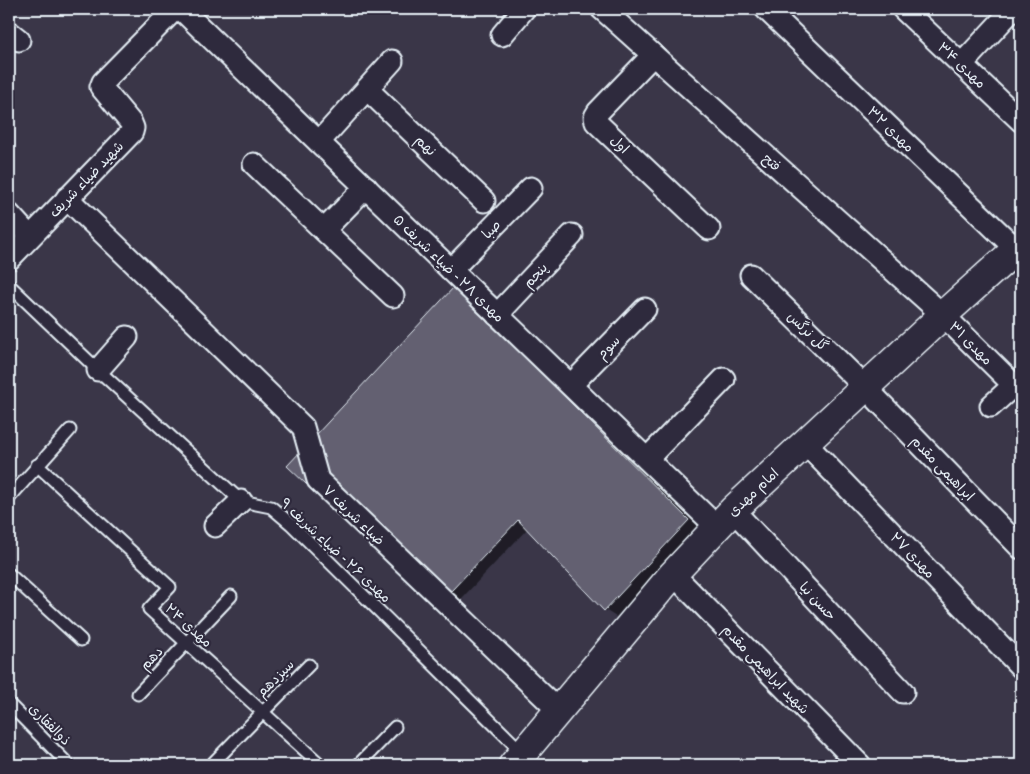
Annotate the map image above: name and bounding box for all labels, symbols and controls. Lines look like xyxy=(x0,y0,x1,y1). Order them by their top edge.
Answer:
street label: مهدی ۳۴ xyxy=(934,39,989,92)
street label: مهدی ۳۲ xyxy=(864,103,918,156)
street label: نهم xyxy=(410,131,440,161)
street label: اول xyxy=(607,132,633,157)
street label: شهید ضیاء شریف xyxy=(46,138,127,221)
street label: فتح xyxy=(758,150,784,176)
street label: مهدی ۲۸ - ضیاء شریف ۵ xyxy=(390,211,508,326)
street label: صبا xyxy=(478,216,504,242)
street label: پنجم xyxy=(520,259,553,293)
street label: گل نرگس xyxy=(784,308,832,355)
street label: مهدی ۳۱ xyxy=(945,318,996,369)
street label: سوم xyxy=(593,332,626,365)
street label: ابراهیمی مقدم xyxy=(906,432,978,506)
street label: امام مهدی xyxy=(724,465,784,522)
street label: ضیاء شریف ۷ xyxy=(319,482,388,549)
street label: مهدی ۲۶ - ضیاء شریف ۹ xyxy=(277,495,395,606)
street label: مهدی ۲۷ xyxy=(887,529,939,582)
street label: حسن نیا xyxy=(796,579,840,624)
street label: مهدی ۲۴ xyxy=(162,600,216,651)
street label: شهید ابراهیمی مقدم xyxy=(717,621,813,719)
street label: دهم xyxy=(136,643,168,675)
street label: سیزدهم xyxy=(253,656,299,702)
street label: ذوالفقاری xyxy=(25,700,74,749)

